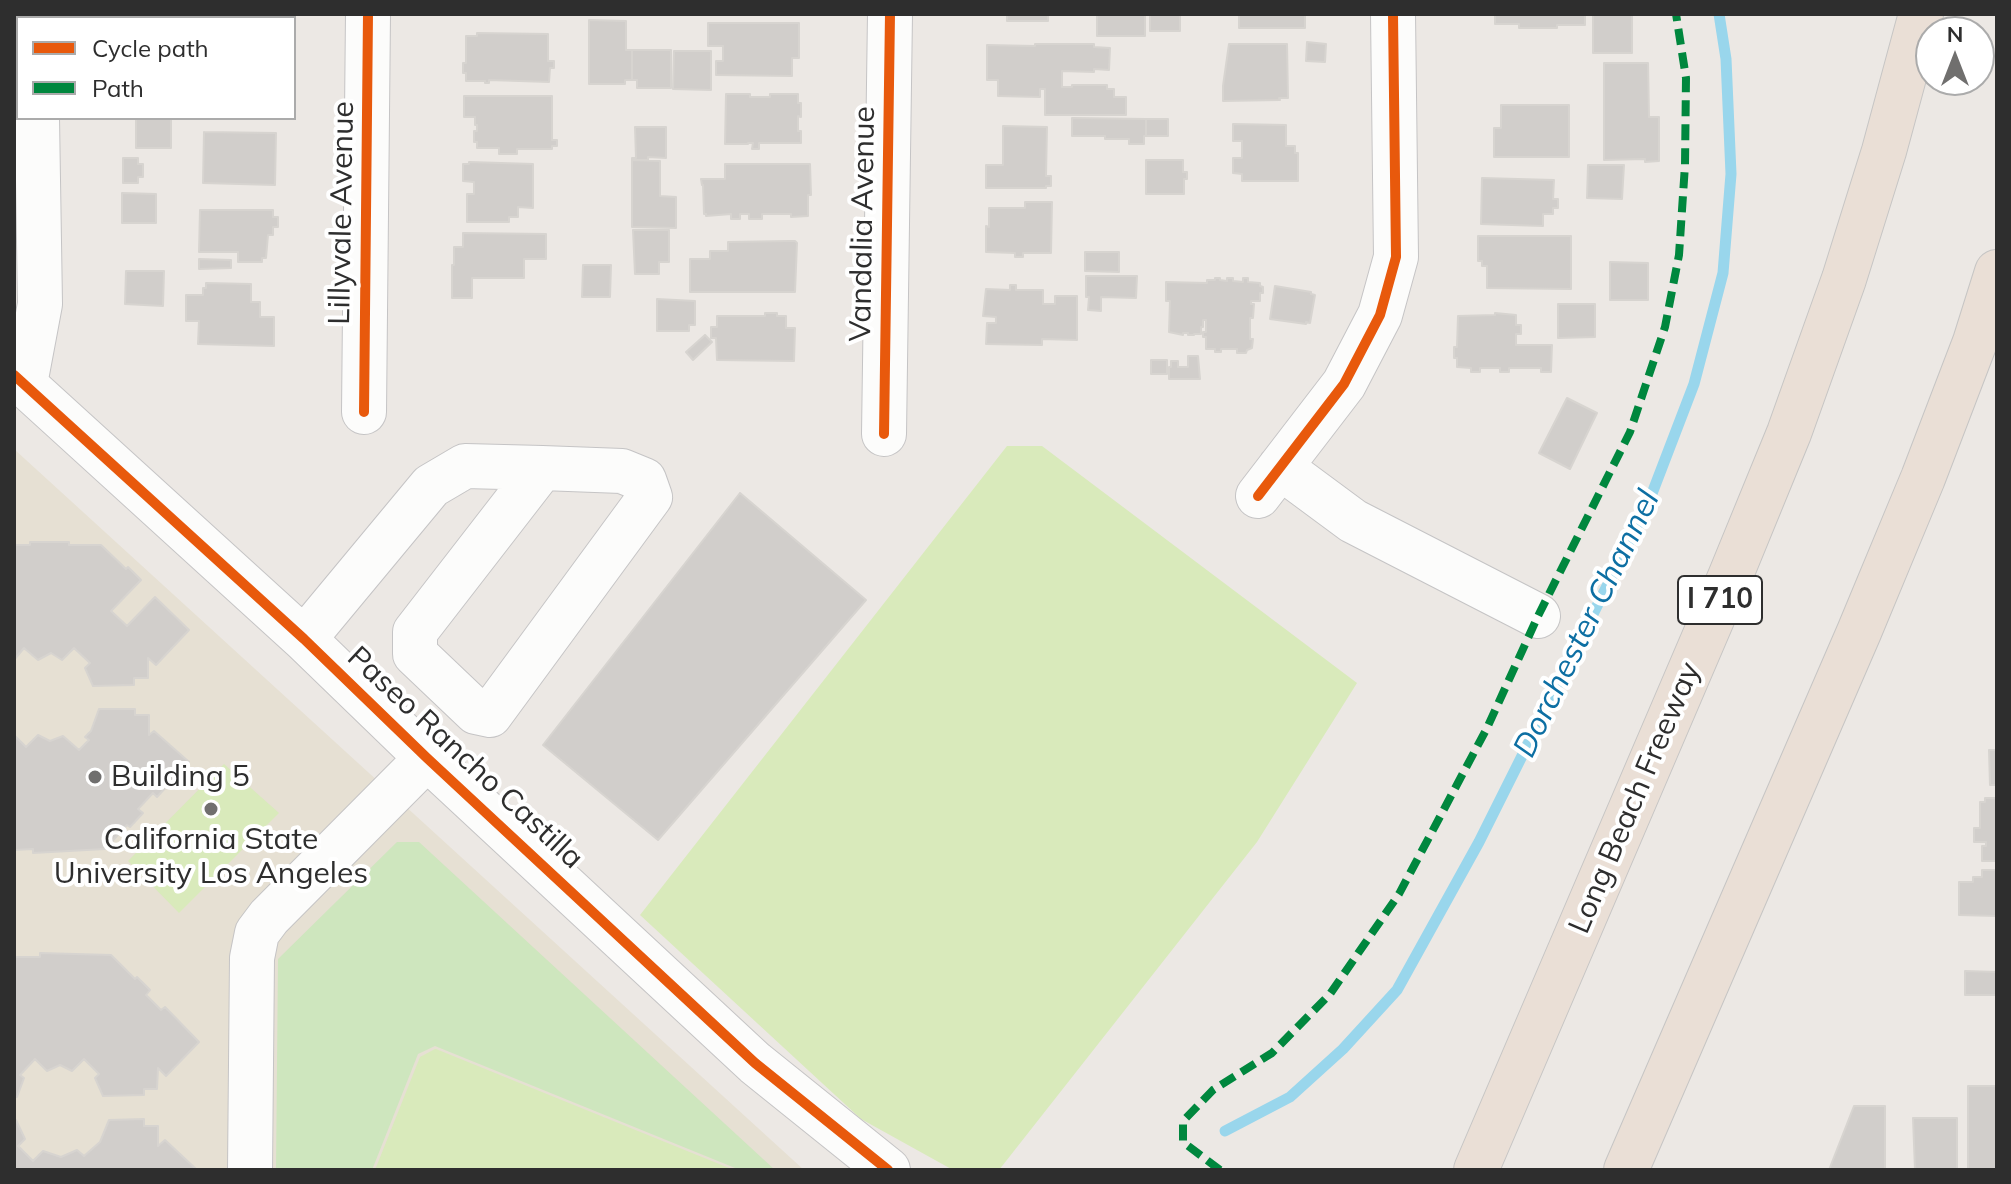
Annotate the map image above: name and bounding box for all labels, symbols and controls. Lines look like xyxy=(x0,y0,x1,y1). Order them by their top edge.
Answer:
legend xyxy=(16,16,296,120)
north arrow xyxy=(1915,16,1995,96)
text: N xyxy=(1947,20,1963,48)
text: Cycle path xyxy=(92,33,209,63)
text: Path xyxy=(92,73,144,103)
street label: Lillyvale Avenue xyxy=(322,101,362,325)
street label: Vandalia Avenue xyxy=(843,106,883,342)
water label: Dorchester Channel xyxy=(1506,484,1668,764)
road number: I 710 xyxy=(1678,576,1762,624)
street label: Paseo Rancho Castilla xyxy=(340,639,590,877)
street label: Long Beach Freeway xyxy=(1562,657,1708,939)
place label: Building 5 xyxy=(111,759,250,795)
marker: Building 5 xyxy=(86,768,104,786)
marker: California State University Los Angeles xyxy=(202,800,220,818)
place label: California State University Los Angeles xyxy=(54,822,368,892)

